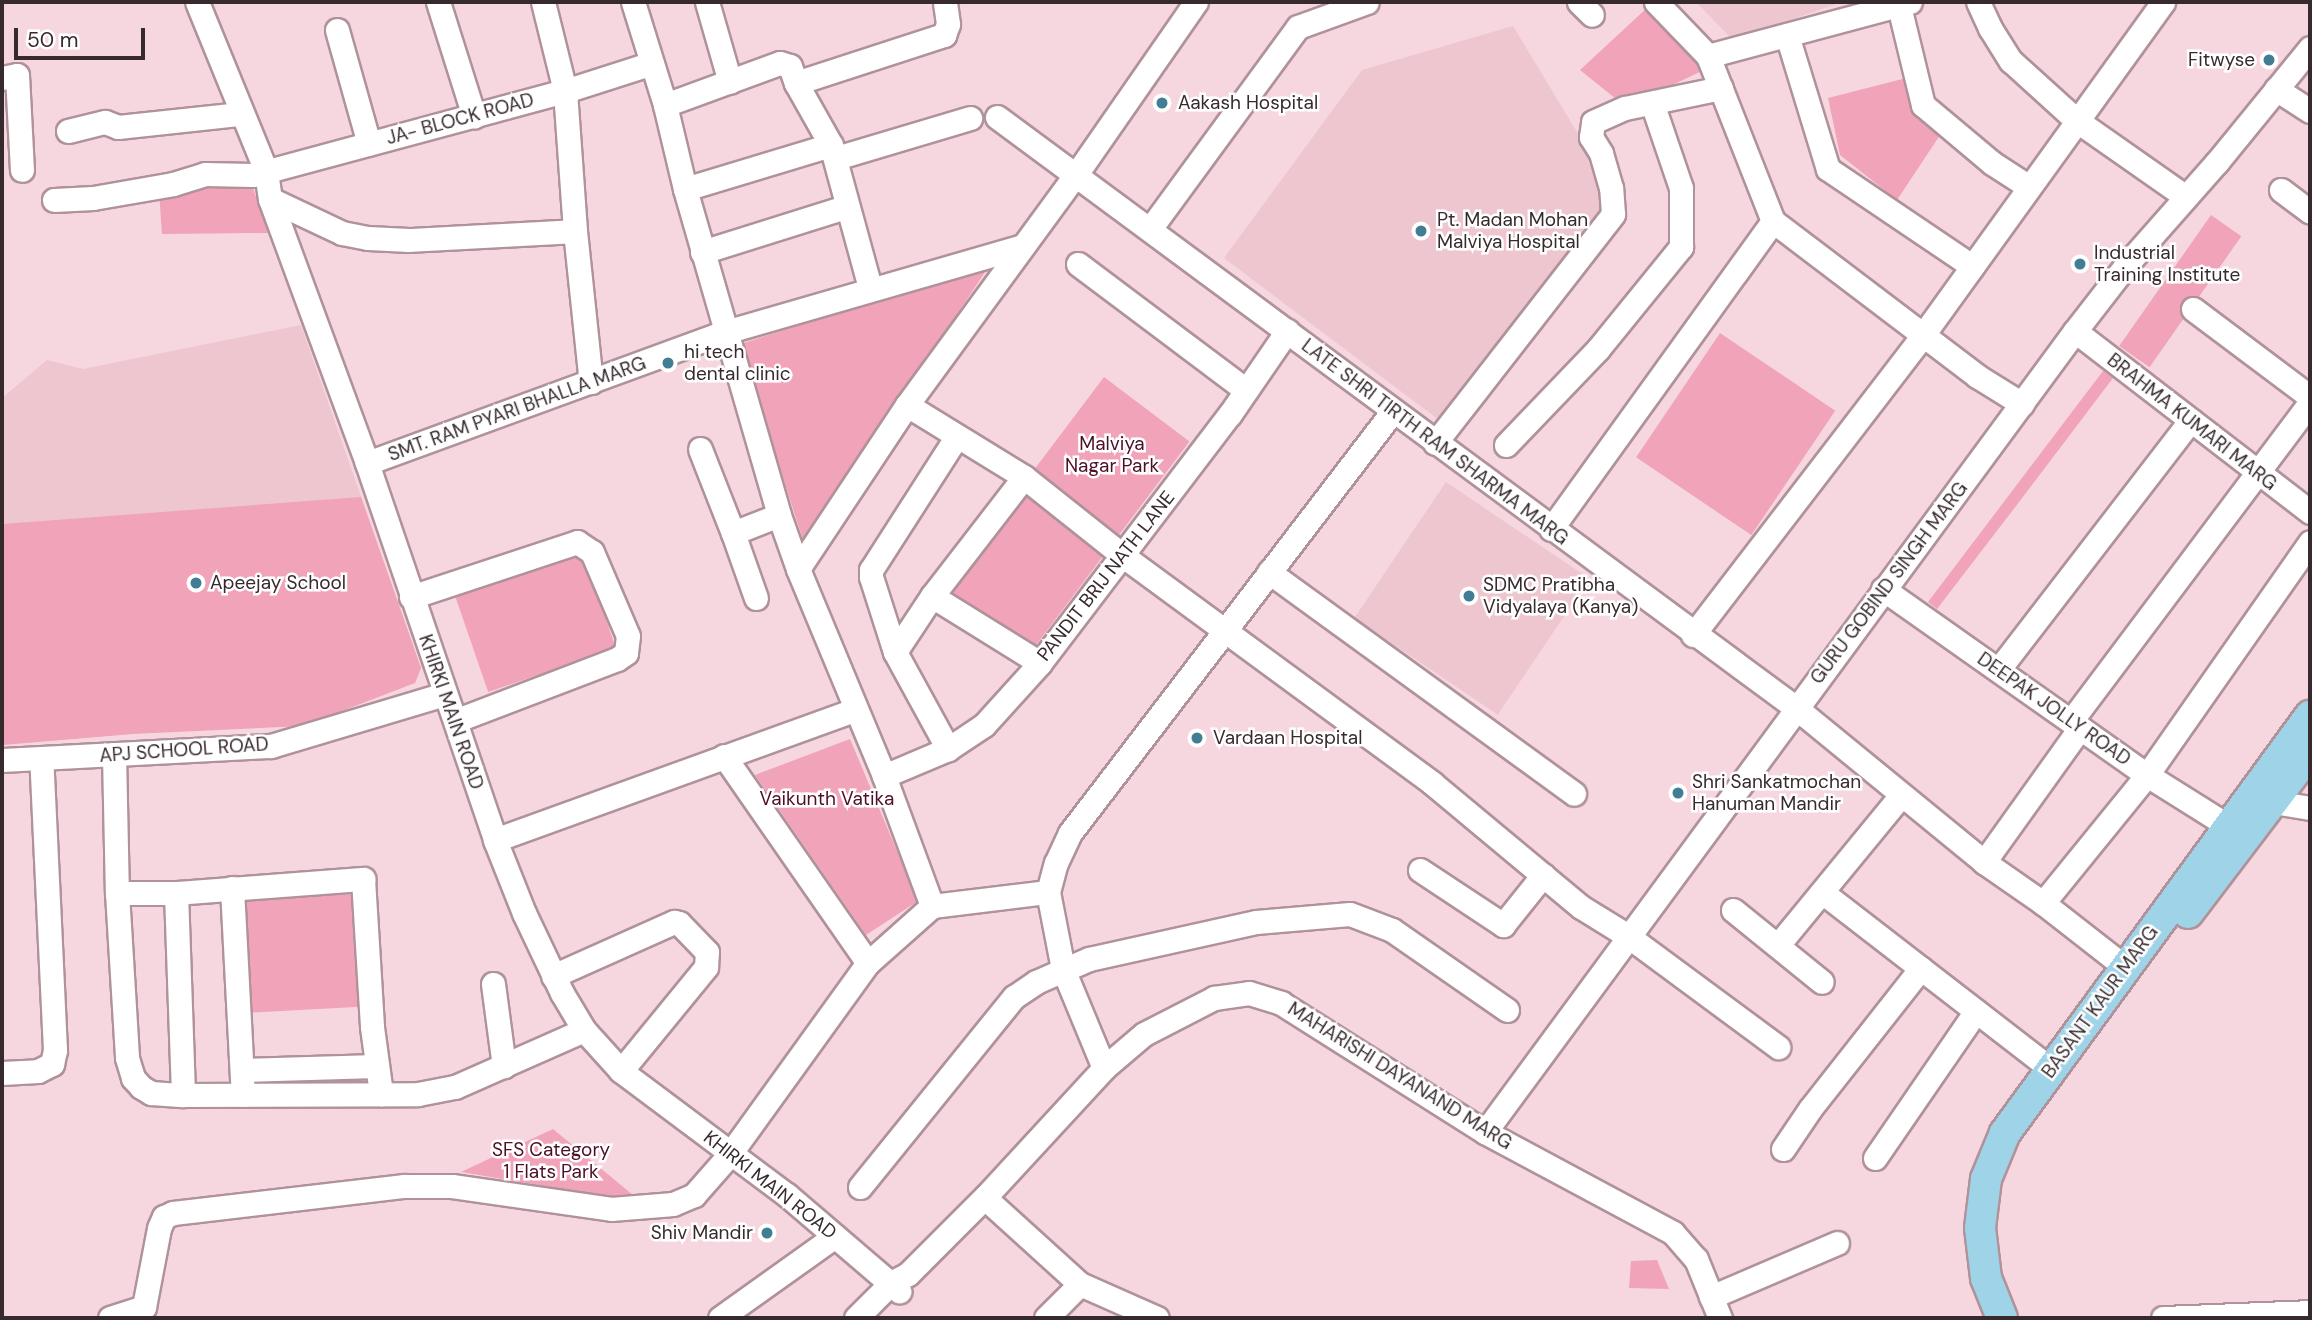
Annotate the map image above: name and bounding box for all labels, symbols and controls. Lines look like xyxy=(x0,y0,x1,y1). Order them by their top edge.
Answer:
scale bar xyxy=(18,14,149,58)
text: 50 m xyxy=(27,26,78,54)
place label: Fitwyse xyxy=(2188,49,2255,71)
marker: Fitwyse xyxy=(2261,52,2277,68)
street label: JA- BLOCK ROAD xyxy=(384,88,536,150)
place label: Aakash Hospital xyxy=(1178,92,1318,114)
marker: Aakash Hospital xyxy=(1152,93,1172,113)
place label: Pt. Madan Mohan Malviya Hospital xyxy=(1437,209,1588,253)
marker: Pt. Madan Mohan Malviya Hospital xyxy=(1411,221,1431,241)
place label: Industrial Training Institute xyxy=(2094,242,2240,286)
marker: Industrial Training Institute xyxy=(2072,256,2088,272)
street label: LATE SHRI TIRTH RAM SHARMA MARG xyxy=(1297,334,1573,550)
place label: hi tech dental clinic xyxy=(684,341,791,385)
street label: BRAHMA KUMARI MARG xyxy=(2103,349,2281,495)
street label: SMT. RAM PYARI BHALLA MARG xyxy=(385,352,649,466)
marker: hi tech dental clinic xyxy=(658,353,678,373)
park label: Malviya Nagar Park xyxy=(1065,433,1159,477)
street label: GURU GOBIND SINGH MARG xyxy=(1806,477,1972,689)
street label: PANDIT BRIJ NATH LANE xyxy=(1033,486,1179,666)
place label: Apeejay School xyxy=(210,572,346,594)
place label: SDMC Pratibha Vidyalaya (Kanya) xyxy=(1483,574,1638,618)
marker: Apeejay School xyxy=(188,575,204,591)
marker: SDMC Pratibha Vidyalaya (Kanya) xyxy=(1461,588,1477,604)
street label: KHIRKI MAIN ROAD xyxy=(414,632,488,792)
street label: DEEPAK JOLLY ROAD xyxy=(1973,648,2135,770)
place label: Vardaan Hospital xyxy=(1213,727,1362,749)
marker: Vardaan Hospital xyxy=(1187,728,1207,748)
street label: APJ SCHOOL ROAD xyxy=(99,733,269,767)
place label: Shri Sankatmochan Hanuman Mandir xyxy=(1692,771,1861,815)
marker: Shri Sankatmochan Hanuman Mandir xyxy=(1670,785,1686,801)
park label: Vaikunth Vatika xyxy=(760,788,894,810)
street label: BASANT KAUR MARG xyxy=(2037,921,2163,1083)
street label: MAHARISHI DAYANAND MARG xyxy=(1284,997,1516,1155)
street label: KHIRKI MAIN ROAD xyxy=(699,1126,841,1244)
park label: SFS Category 1 Flats Park xyxy=(492,1139,610,1183)
place label: Shiv Mandir xyxy=(651,1222,753,1244)
marker: Shiv Mandir xyxy=(759,1225,775,1241)

